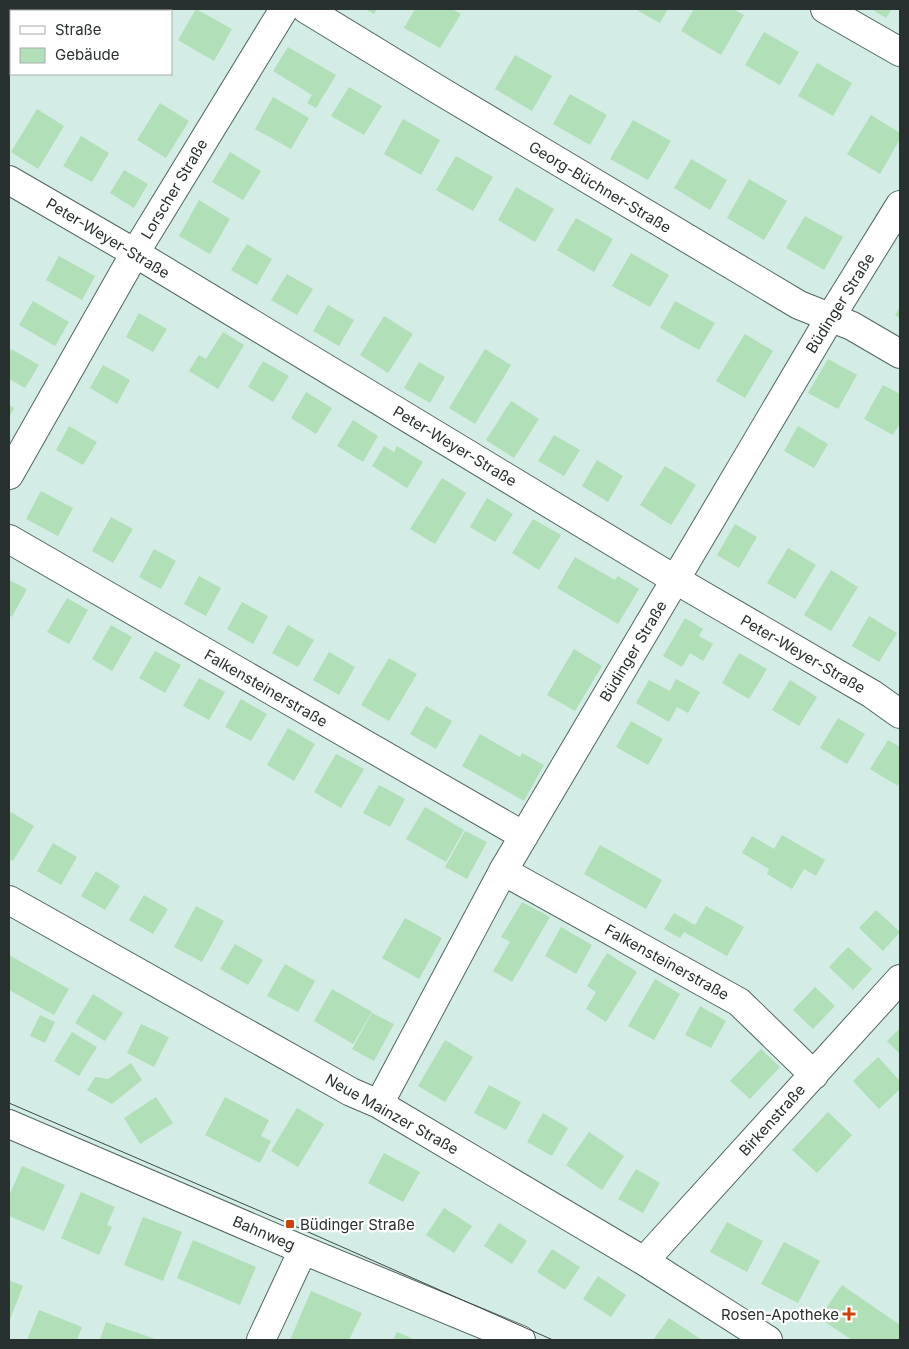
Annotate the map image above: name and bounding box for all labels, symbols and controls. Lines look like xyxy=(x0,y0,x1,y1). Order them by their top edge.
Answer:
legend xyxy=(10,10,172,75)
text: Straße xyxy=(55,20,102,39)
text: Gebäude xyxy=(55,45,120,64)
street label: Lorscher Straße xyxy=(137,135,211,243)
street label: Georg-Büchner-Straße xyxy=(525,137,675,237)
street label: Peter-Weyer-Straße xyxy=(43,194,173,282)
street label: Büdinger Straße xyxy=(802,249,878,357)
street label: Peter-Weyer-Straße xyxy=(390,402,520,490)
street label: Büdinger Straße xyxy=(595,597,671,705)
street label: Peter-Weyer-Straße xyxy=(737,611,869,697)
street label: Falkensteinerstraße xyxy=(201,645,331,731)
street label: Falkensteinerstraße xyxy=(601,920,733,1004)
street label: Neue Mainzer Straße xyxy=(322,1069,462,1159)
street label: Birkenstraße xyxy=(735,1080,809,1160)
street label: Bahnweg xyxy=(230,1211,298,1255)
place label: Büdinger Straße xyxy=(300,1215,415,1234)
marker: Büdinger Straße xyxy=(284,1218,296,1230)
place label: Rosen-Apotheke xyxy=(721,1305,839,1324)
marker: Rosen-Apotheke xyxy=(843,1308,855,1320)

